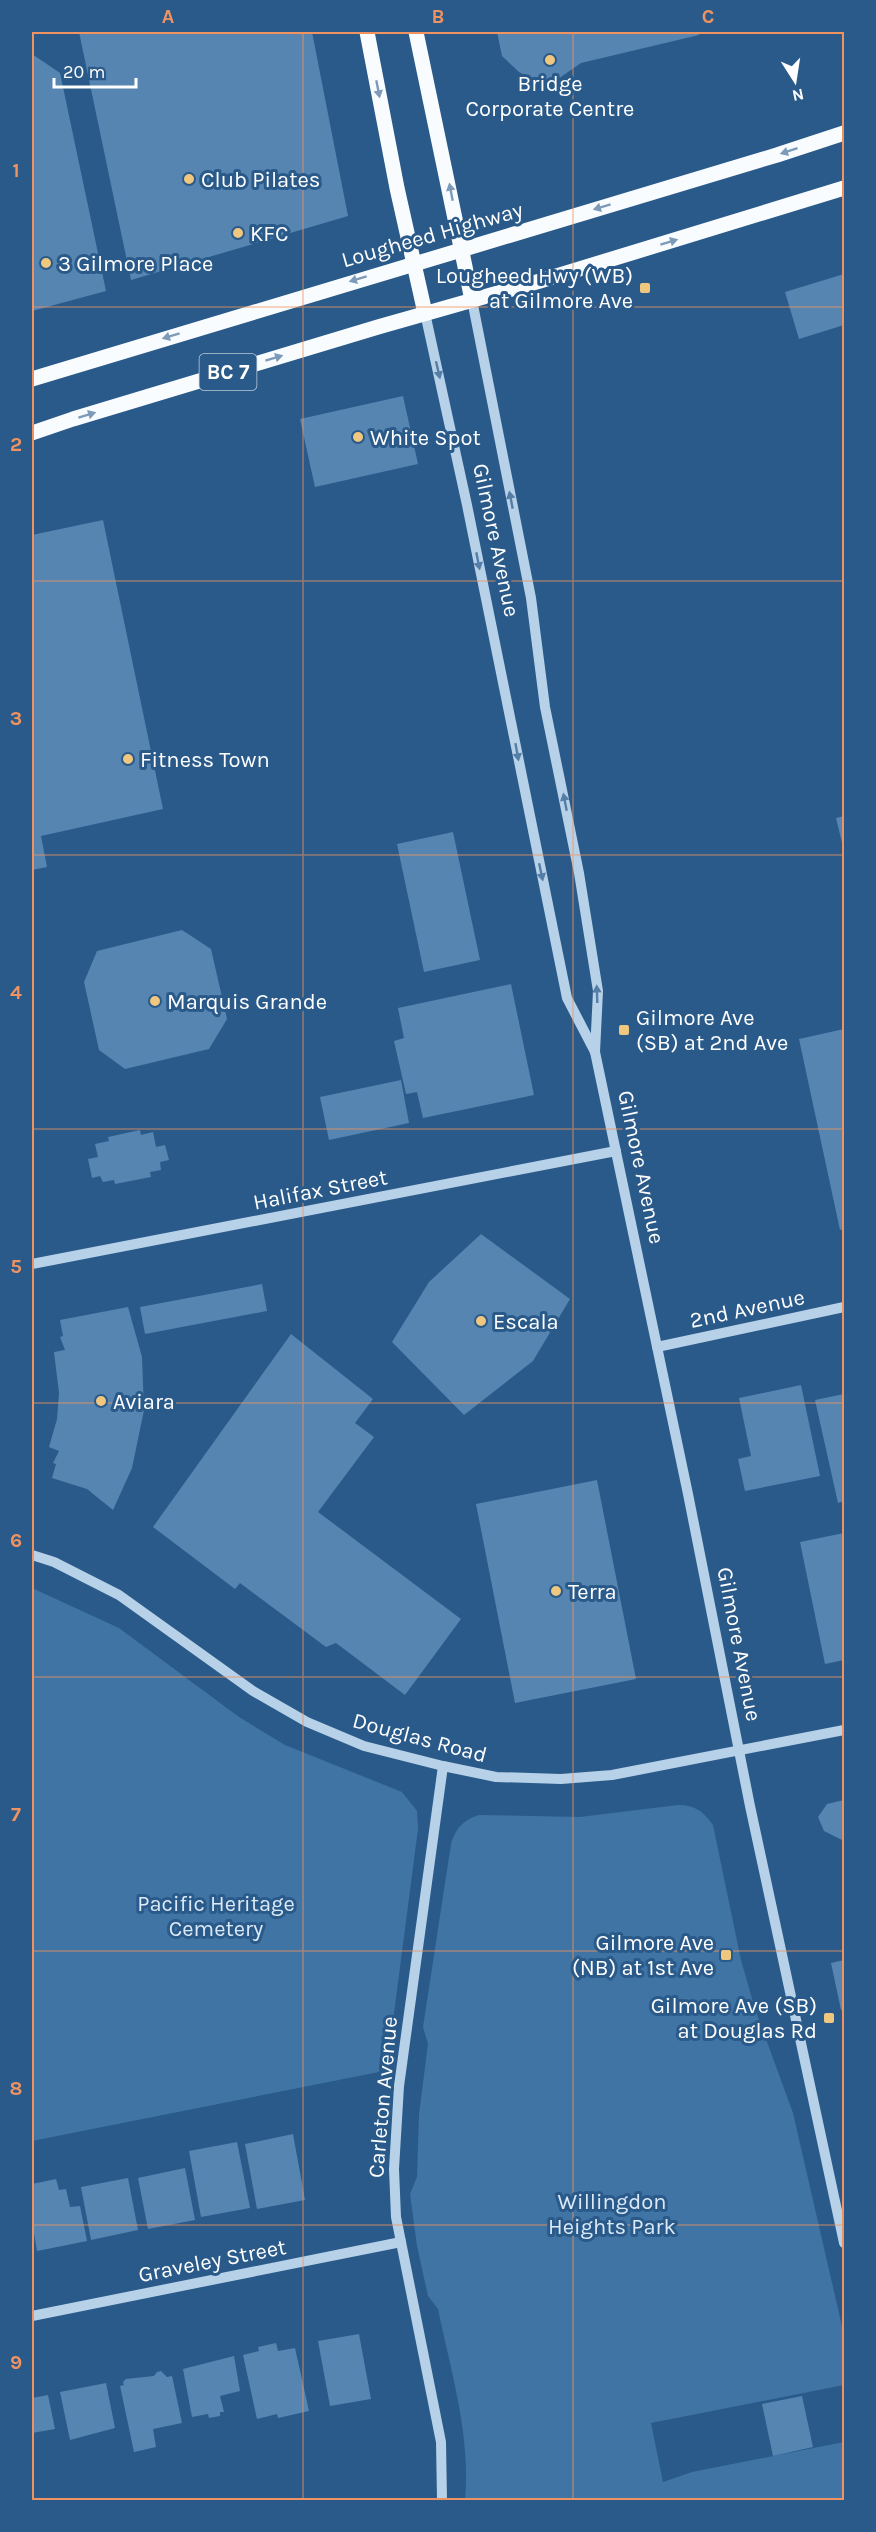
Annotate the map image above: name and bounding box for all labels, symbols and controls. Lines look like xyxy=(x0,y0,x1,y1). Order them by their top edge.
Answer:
text: A xyxy=(162,5,175,28)
text: B xyxy=(432,5,444,28)
text: C xyxy=(702,5,714,28)
scale bar xyxy=(54,51,136,89)
north arrow xyxy=(765,51,825,111)
marker: Bridge Corporate Centre xyxy=(543,53,557,67)
text: 20 m xyxy=(63,61,105,83)
place label: Bridge Corporate Centre xyxy=(466,71,634,122)
one-way arrow xyxy=(374,80,383,99)
text: N xyxy=(790,85,806,106)
one-way arrow xyxy=(780,147,798,156)
text: 1 xyxy=(12,159,20,182)
place label: Club Pilates xyxy=(201,167,320,193)
marker: Club Pilates xyxy=(182,172,196,186)
one-way arrow xyxy=(446,182,455,201)
street label: Lougheed Highway xyxy=(339,197,526,273)
one-way arrow xyxy=(593,203,611,212)
place label: KFC xyxy=(250,221,288,247)
marker: KFC xyxy=(231,226,245,240)
one-way arrow xyxy=(660,236,678,246)
place label: 3 Gilmore Place xyxy=(58,251,213,277)
marker: 3 Gilmore Place xyxy=(39,256,53,270)
place label: Lougheed Hwy (WB) at Gilmore Ave xyxy=(436,263,633,314)
one-way arrow xyxy=(349,275,367,285)
marker: Lougheed Hwy (WB) at Gilmore Ave xyxy=(638,281,652,295)
one-way arrow xyxy=(162,332,180,341)
one-way arrow xyxy=(265,353,283,362)
road number: BC 7 xyxy=(200,354,256,390)
one-way arrow xyxy=(434,361,444,379)
one-way arrow xyxy=(78,410,96,419)
place label: White Spot xyxy=(370,425,481,451)
marker: White Spot xyxy=(351,430,365,444)
text: 2 xyxy=(10,433,22,456)
street label: Gilmore Avenue xyxy=(467,461,525,619)
one-way arrow xyxy=(506,490,515,509)
one-way arrow xyxy=(474,552,483,571)
text: 3 xyxy=(10,707,22,730)
one-way arrow xyxy=(513,743,522,762)
place label: Fitness Town xyxy=(140,747,270,773)
marker: Fitness Town xyxy=(121,752,135,766)
one-way arrow xyxy=(560,792,569,811)
one-way arrow xyxy=(537,863,546,882)
text: 4 xyxy=(10,981,22,1004)
one-way arrow xyxy=(592,984,602,1003)
place label: Marquis Grande xyxy=(167,989,327,1015)
marker: Marquis Grande xyxy=(148,994,162,1008)
place label: Gilmore Ave (SB) at 2nd Ave xyxy=(636,1005,788,1056)
marker: Gilmore Ave (SB) at 2nd Ave xyxy=(617,1023,631,1037)
street label: Gilmore Avenue xyxy=(612,1088,670,1246)
street label: Halifax Street xyxy=(251,1164,389,1216)
text: 5 xyxy=(10,1255,22,1278)
street label: 2nd Avenue xyxy=(687,1284,807,1334)
place label: Escala xyxy=(493,1309,559,1335)
marker: Escala xyxy=(474,1314,488,1328)
place label: Aviara xyxy=(113,1389,175,1415)
marker: Aviara xyxy=(94,1394,108,1408)
text: 6 xyxy=(10,1529,22,1552)
street label: Gilmore Avenue xyxy=(711,1565,767,1723)
place label: Terra xyxy=(568,1579,617,1605)
marker: Terra xyxy=(549,1584,563,1598)
street label: Douglas Road xyxy=(350,1708,490,1768)
text: 7 xyxy=(11,1803,21,1826)
park label: Pacific Heritage Cemetery xyxy=(137,1891,295,1942)
place label: Gilmore Ave (NB) at 1st Ave xyxy=(572,1930,714,1981)
marker: Gilmore Ave (NB) at 1st Ave xyxy=(719,1948,733,1962)
place label: Gilmore Ave (SB) at Douglas Rd xyxy=(651,1993,817,2044)
marker: Gilmore Ave (SB) at Douglas Rd xyxy=(822,2011,836,2025)
street label: Carleton Avenue xyxy=(363,2015,403,2179)
text: 8 xyxy=(10,2077,22,2100)
park label: Willingdon Heights Park xyxy=(548,2189,676,2240)
street label: Graveley Street xyxy=(136,2234,288,2288)
text: 9 xyxy=(10,2351,22,2374)

